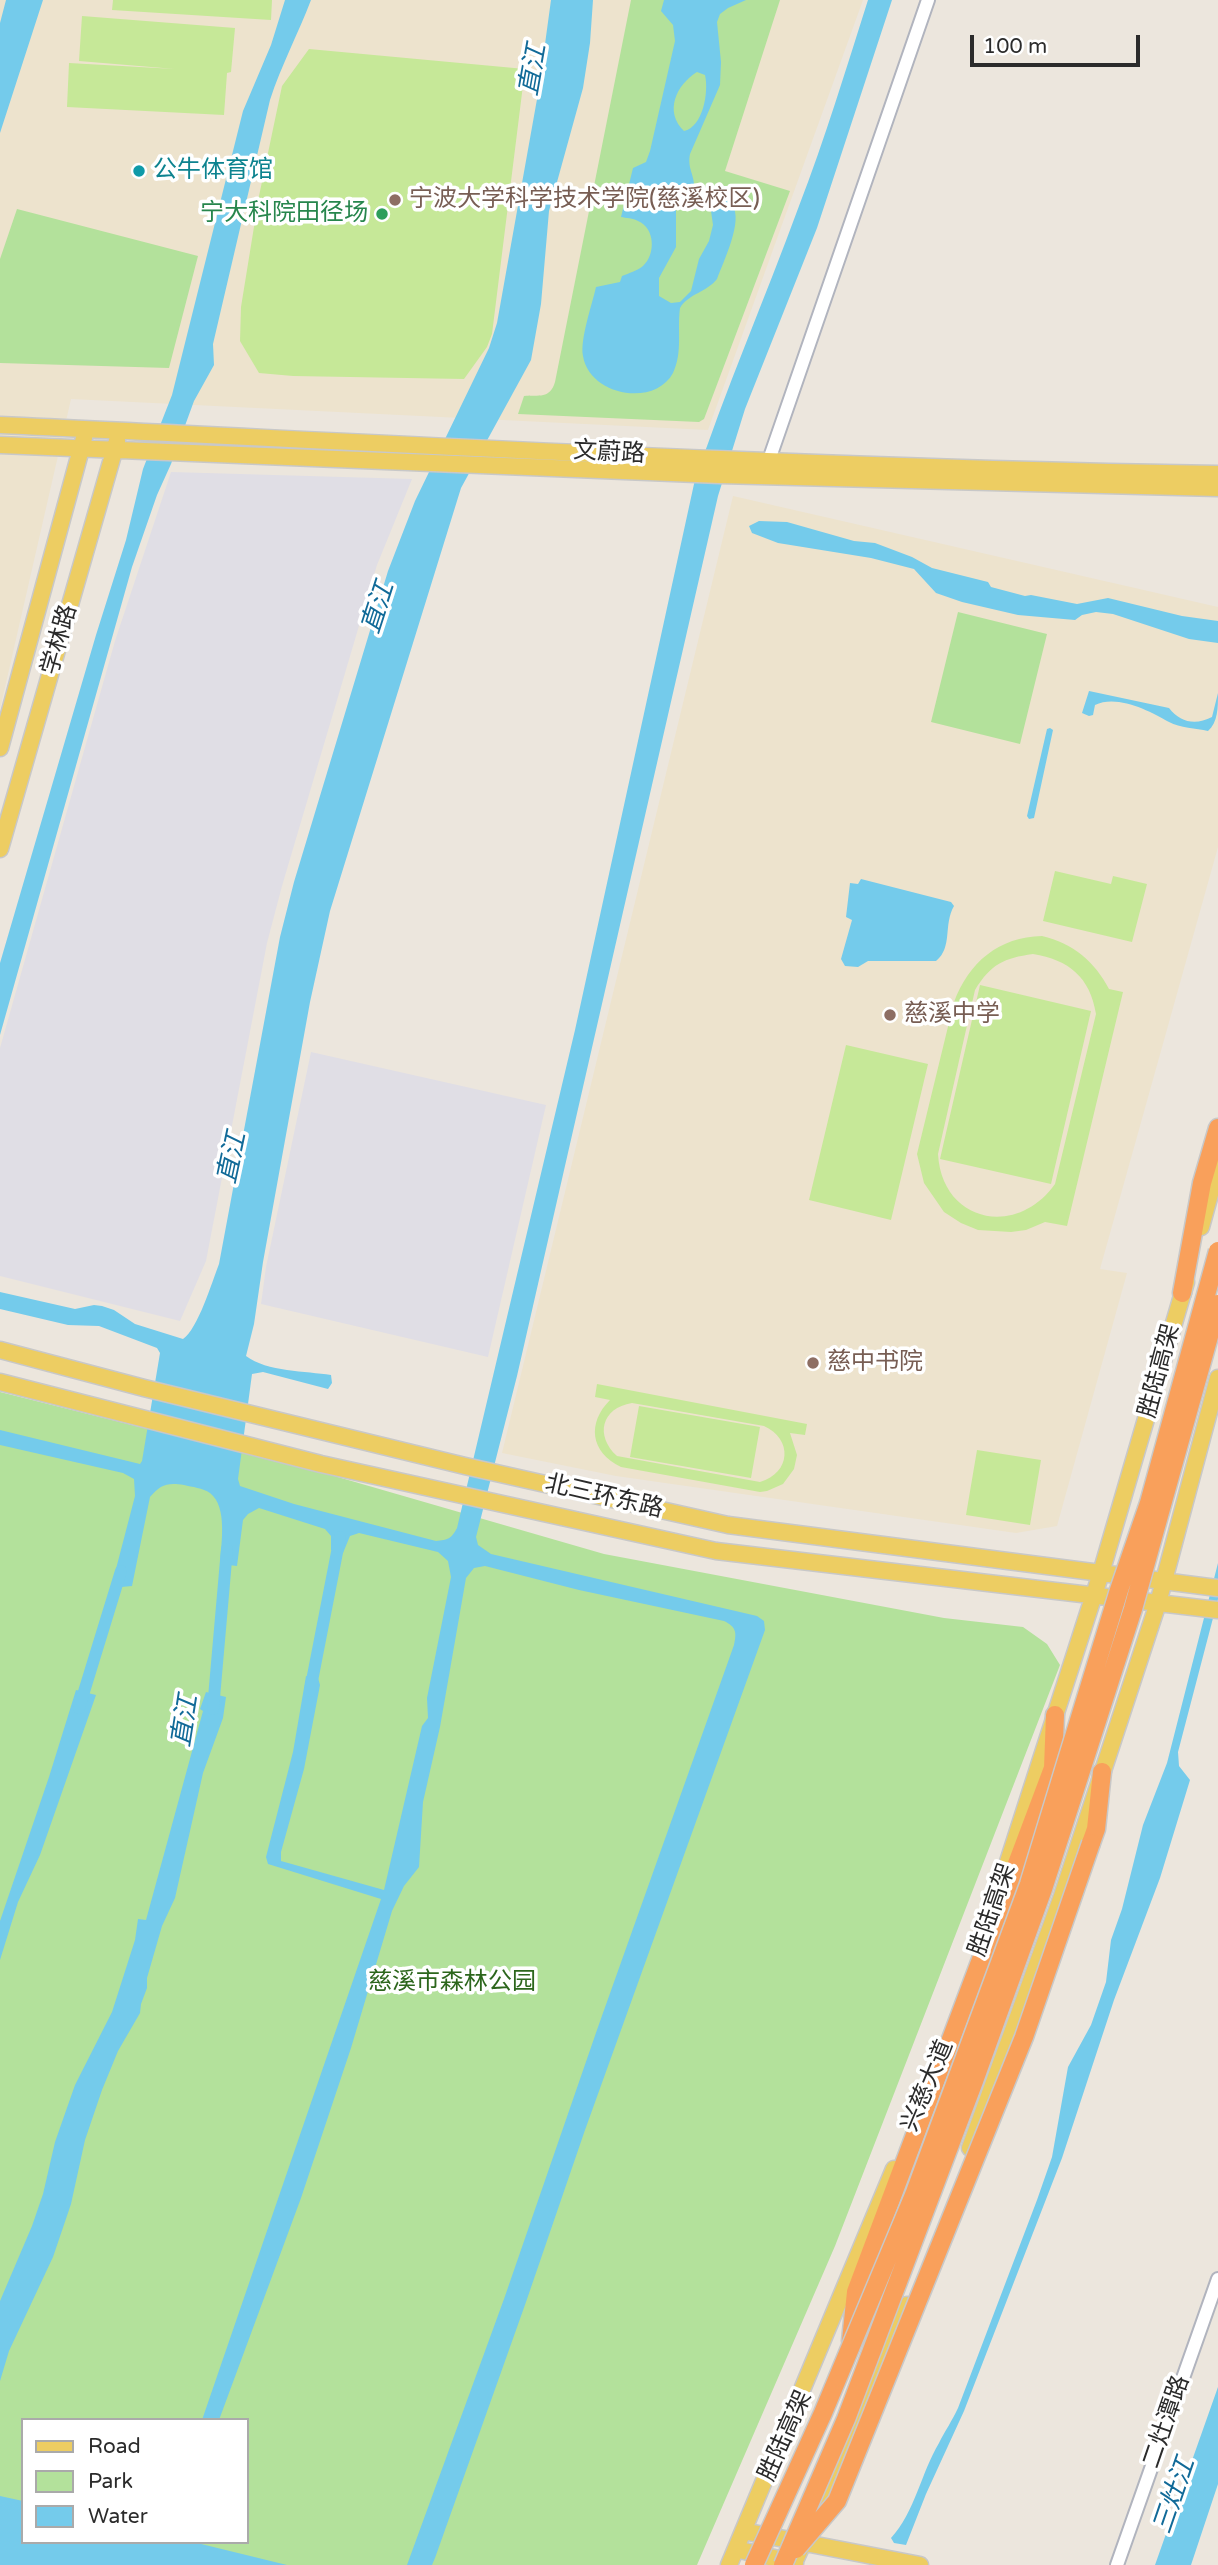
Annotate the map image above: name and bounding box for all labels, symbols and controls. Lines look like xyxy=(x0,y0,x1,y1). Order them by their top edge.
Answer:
scale bar xyxy=(973,21,1143,65)
text: 100 m xyxy=(983,34,1047,59)
water label: 直江 xyxy=(514,42,554,98)
place label: 公牛体育馆 xyxy=(153,157,273,185)
marker: 公牛体育馆 xyxy=(131,163,147,179)
place label: 宁波大学科学技术学院(慈溪校区) xyxy=(409,186,760,214)
marker: 宁波大学科学技术学院(慈溪校区) xyxy=(387,192,403,208)
place label: 宁大科院田径场 xyxy=(200,200,368,228)
marker: 宁大科院田径场 xyxy=(374,206,390,222)
street label: 文蔚路 xyxy=(572,437,646,469)
water label: 直江 xyxy=(356,578,402,638)
street label: 学林路 xyxy=(36,601,84,679)
place label: 慈溪中学 xyxy=(904,1001,1000,1029)
marker: 慈溪中学 xyxy=(882,1007,898,1023)
water label: 直江 xyxy=(212,1129,254,1187)
street label: 胜陆高架 xyxy=(1134,1321,1186,1421)
place label: 慈中书院 xyxy=(827,1349,923,1377)
marker: 慈中书院 xyxy=(805,1355,821,1371)
street label: 北三环东路 xyxy=(542,1469,666,1525)
water label: 直江 xyxy=(167,1693,205,1749)
street label: 胜陆高架 xyxy=(964,1860,1022,1960)
park label: 慈溪市森林公园 xyxy=(368,1969,536,1997)
street label: 兴慈大道 xyxy=(896,2036,960,2136)
street label: 二灶潭路 xyxy=(1138,2372,1196,2472)
street label: 胜陆高架 xyxy=(753,2386,819,2486)
legend xyxy=(21,2418,248,2544)
text: Road xyxy=(88,2434,141,2459)
water label: 三灶江 xyxy=(1148,2454,1202,2538)
text: Park xyxy=(88,2469,133,2494)
text: Water xyxy=(88,2504,148,2529)

